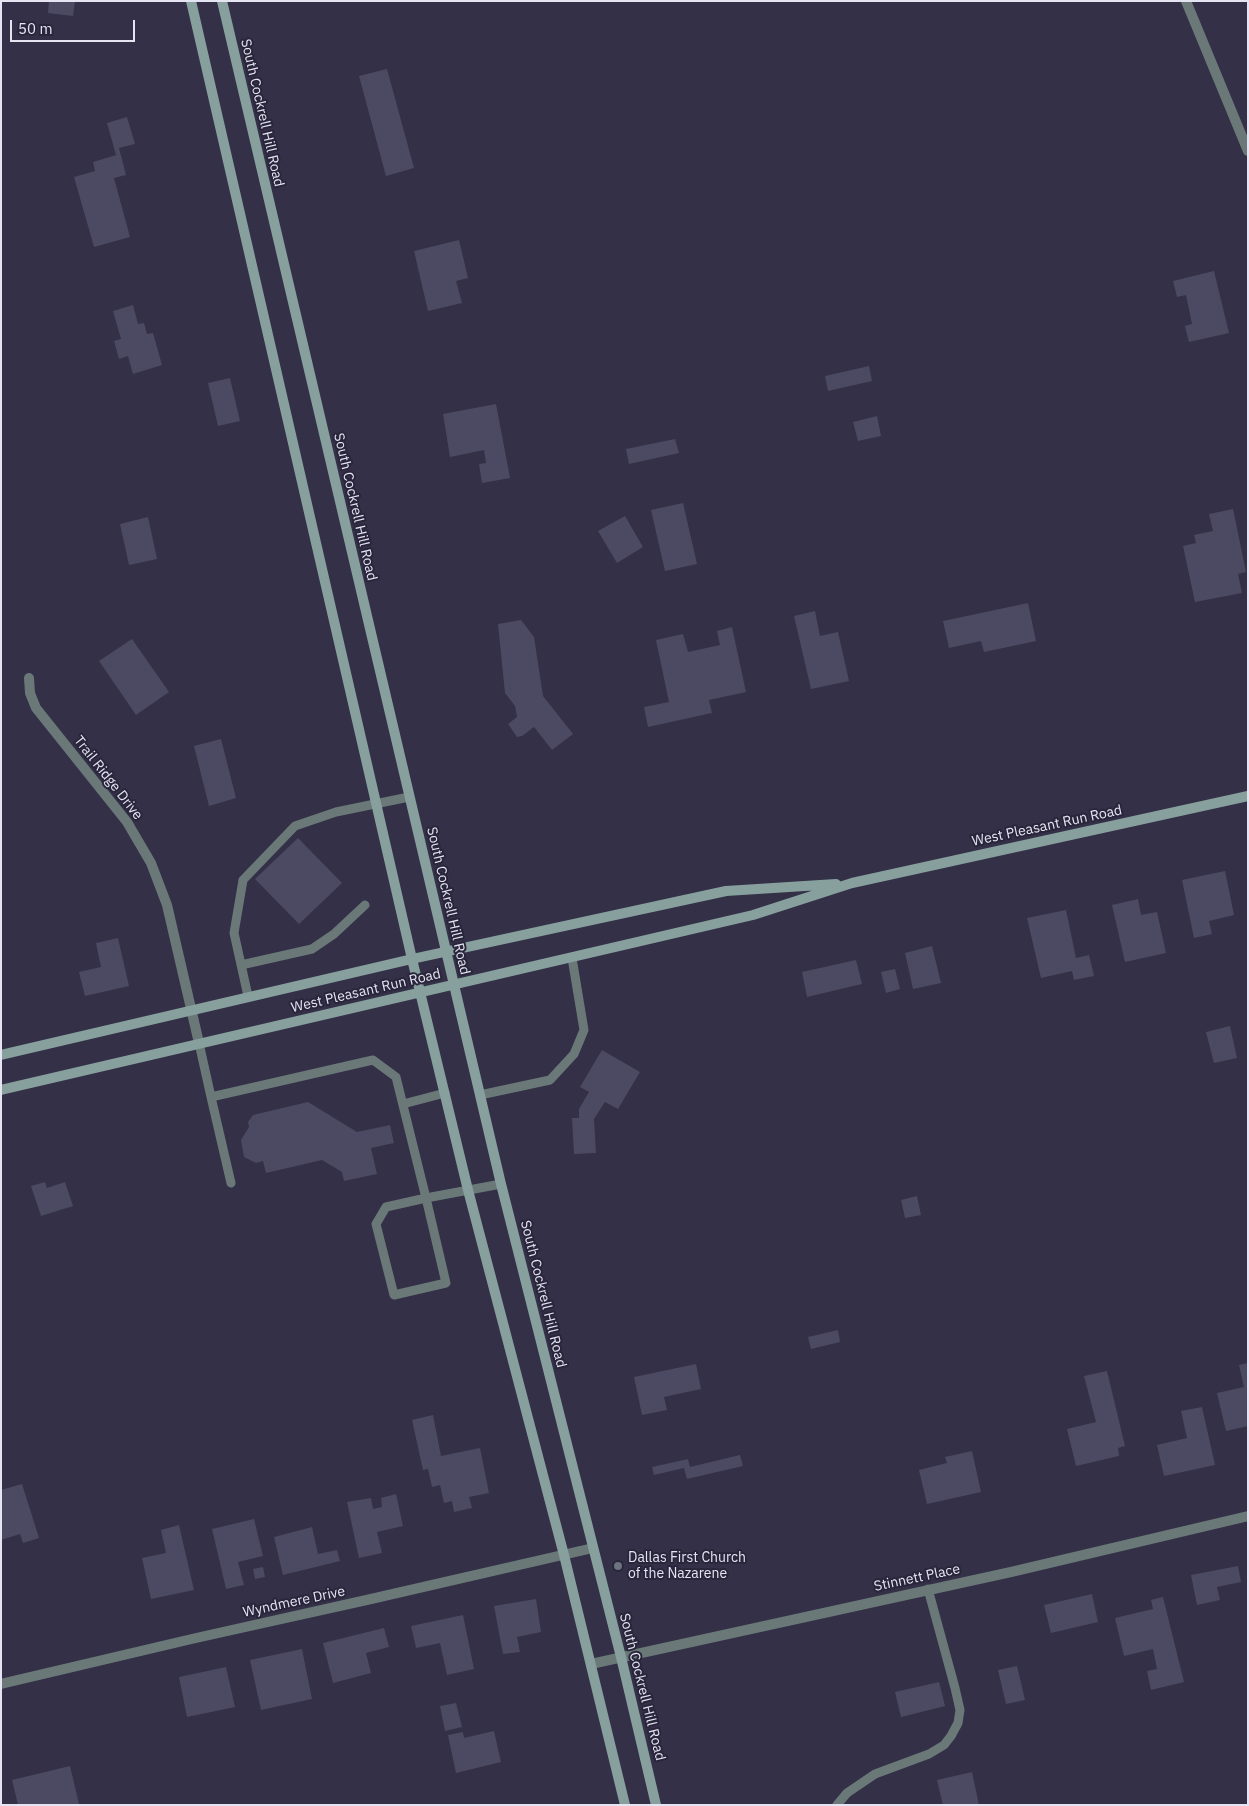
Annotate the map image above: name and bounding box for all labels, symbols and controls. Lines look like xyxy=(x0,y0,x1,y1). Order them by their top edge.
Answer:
scale bar xyxy=(12,10,138,42)
text: 50 m xyxy=(18,19,53,38)
street label: South Cockrell Hill Road xyxy=(237,38,287,188)
street label: South Cockrell Hill Road xyxy=(330,432,380,582)
street label: Trail Ridge Drive xyxy=(70,733,146,823)
street label: West Pleasant Run Road xyxy=(970,802,1124,850)
street label: South Cockrell Hill Road xyxy=(423,826,473,976)
street label: West Pleasant Run Road xyxy=(289,966,443,1016)
street label: South Cockrell Hill Road xyxy=(517,1219,569,1369)
place label: Dallas First Church of the Nazarene xyxy=(628,1550,746,1582)
marker: Dallas First Church of the Nazarene xyxy=(612,1560,624,1572)
street label: Stinnett Place xyxy=(872,1561,962,1595)
street label: Wyndmere Drive xyxy=(241,1583,347,1621)
street label: South Cockrell Hill Road xyxy=(616,1612,668,1762)

